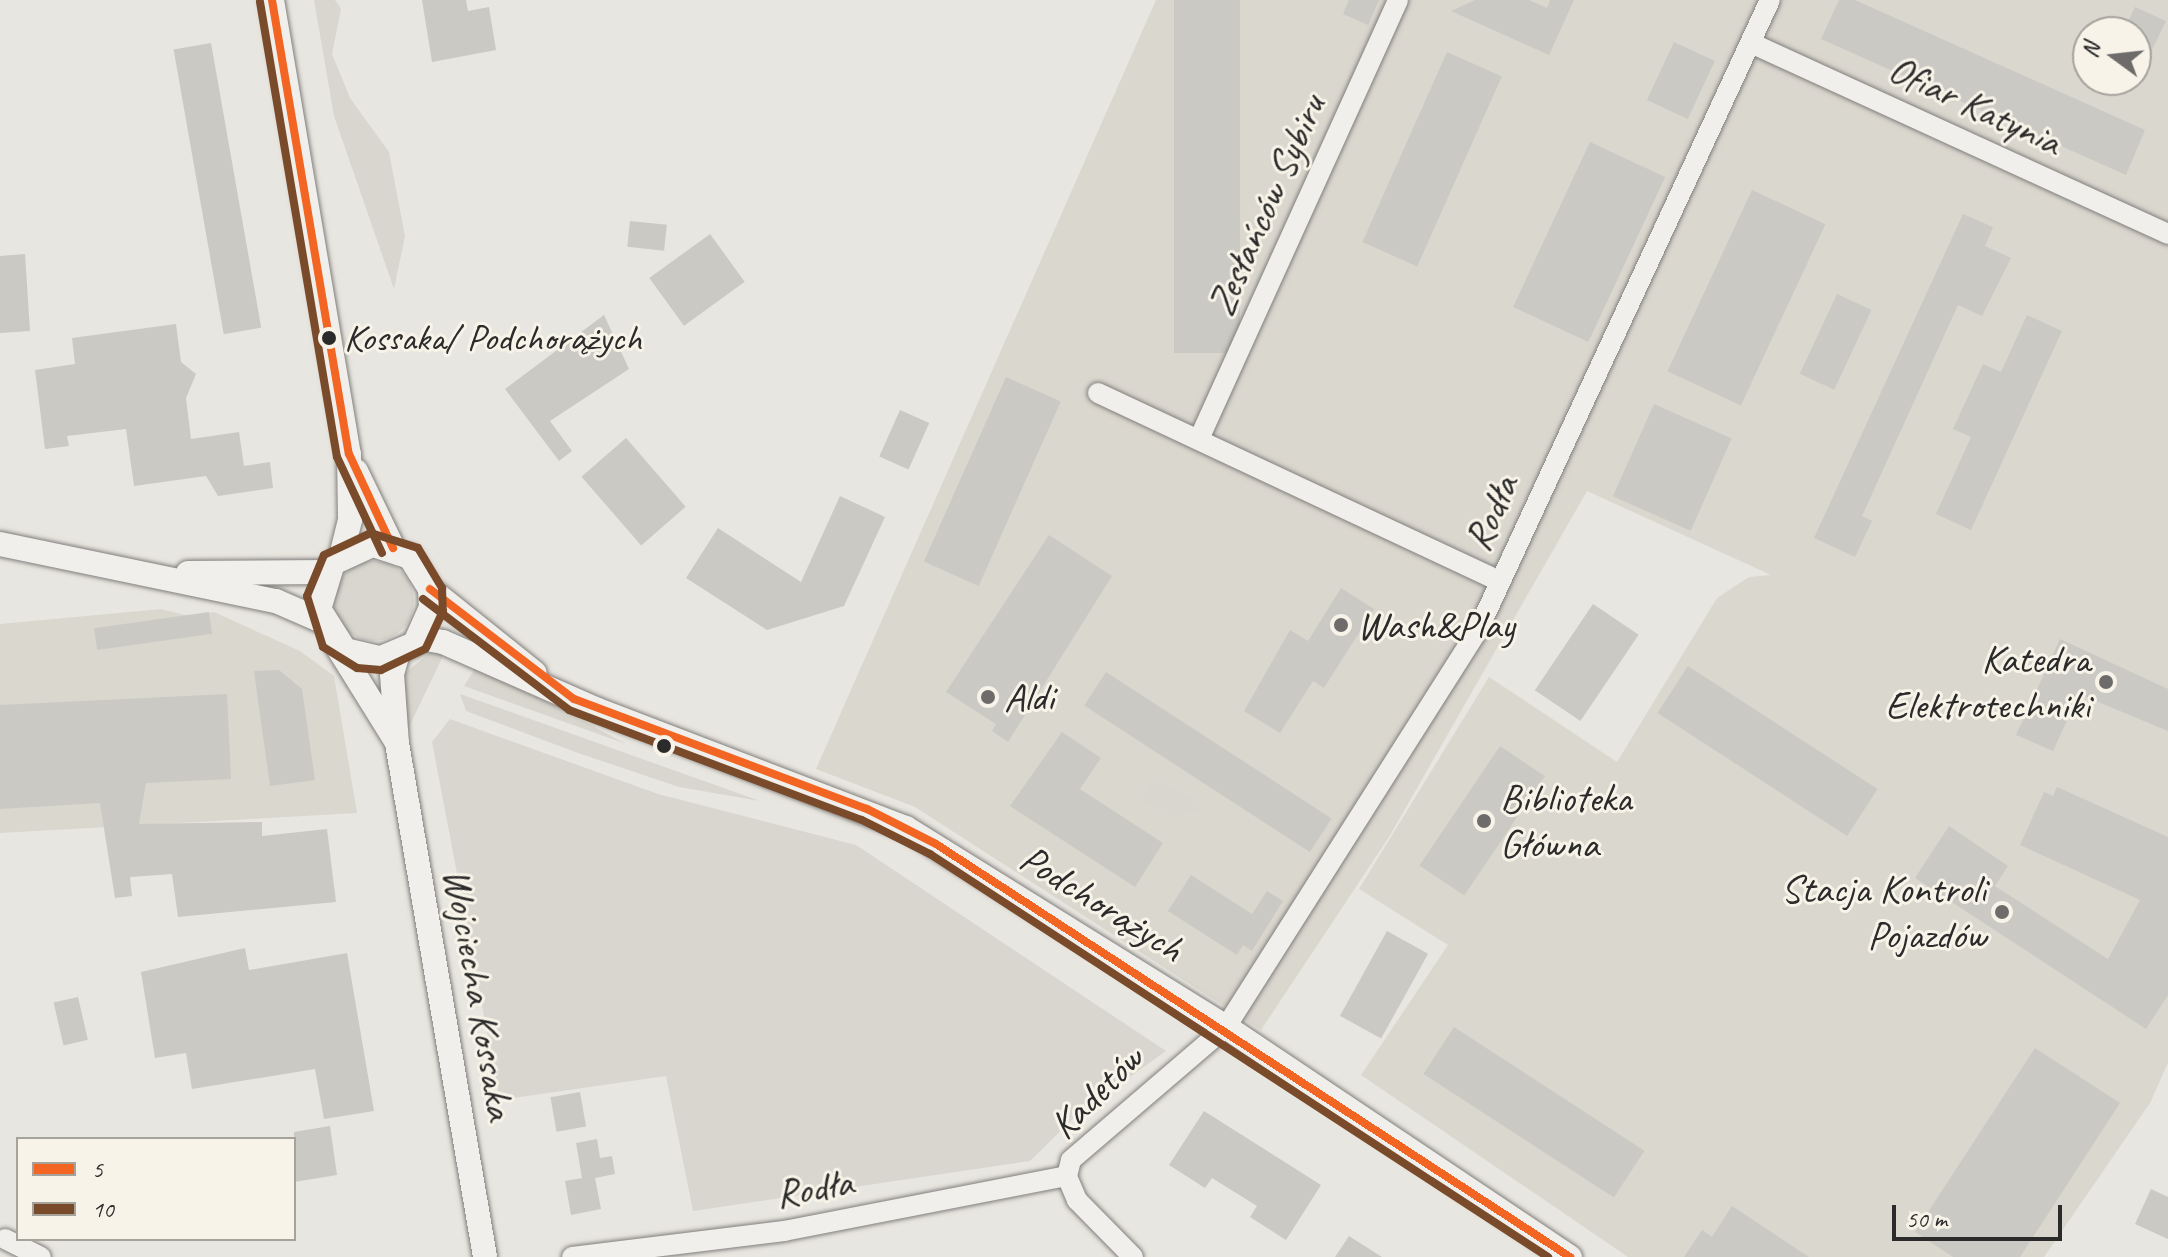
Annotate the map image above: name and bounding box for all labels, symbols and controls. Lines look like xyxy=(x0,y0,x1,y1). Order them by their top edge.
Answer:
north arrow xyxy=(2072,16,2152,96)
text: N xyxy=(2075,40,2106,61)
street label: Ofiar Katynia xyxy=(1881,44,2069,166)
street label: Zesłańców Sybiru xyxy=(1196,88,1336,322)
place label: Kossaka/ Podchorążych xyxy=(344,315,641,361)
marker: Kossaka/ Podchorążych xyxy=(321,330,337,346)
street label: Rodła xyxy=(1453,468,1529,558)
place label: Wash&Play xyxy=(1357,601,1514,649)
marker: Wash&Play xyxy=(1332,616,1350,634)
place label: Katedra Elektrotechniki xyxy=(1885,635,2090,729)
place label: Aldi xyxy=(1004,673,1054,721)
marker: Katedra Elektrotechniki xyxy=(2097,673,2115,691)
marker: Aldi xyxy=(979,688,997,706)
unlabelled marker xyxy=(656,738,672,754)
place label: Biblioteka Główna xyxy=(1500,774,1631,868)
marker: Biblioteka Główna xyxy=(1475,812,1493,830)
street label: Podchorążych xyxy=(1011,834,1193,972)
place label: Stacja Kontroli Pojazdów xyxy=(1781,865,1986,959)
street label: Wojciecha Kossaka xyxy=(433,866,525,1122)
marker: Stacja Kontroli Pojazdów xyxy=(1993,903,2011,921)
street label: Kadetów xyxy=(1039,1035,1153,1149)
legend xyxy=(16,1137,296,1241)
text: 5 xyxy=(92,1154,103,1184)
street label: Rodła xyxy=(772,1158,856,1218)
scale bar xyxy=(1896,1189,2066,1239)
text: 10 xyxy=(92,1194,114,1224)
text: 50 m xyxy=(1906,1204,1947,1234)

